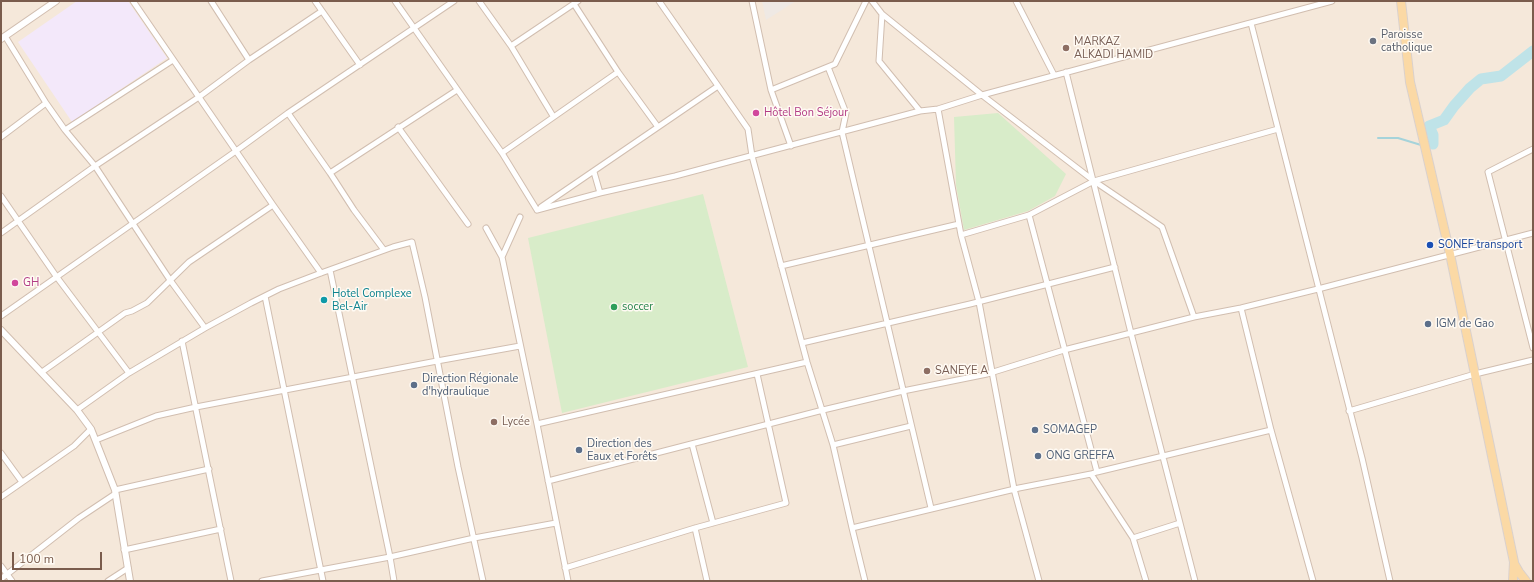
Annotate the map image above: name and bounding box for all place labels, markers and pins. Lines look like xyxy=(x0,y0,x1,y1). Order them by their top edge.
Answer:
place label: Paroisse catholique xyxy=(1381,28,1432,54)
place label: MARKAZ ALKADI HAMID xyxy=(1074,35,1153,61)
marker: Paroisse catholique xyxy=(1368,36,1378,46)
marker: MARKAZ ALKADI HAMID xyxy=(1061,43,1071,53)
place label: Hôtel Bon Séjour xyxy=(764,106,848,120)
marker: Hôtel Bon Séjour xyxy=(751,108,761,118)
place label: SONEF transport xyxy=(1438,238,1522,252)
marker: SONEF transport xyxy=(1425,240,1435,250)
place label: GH xyxy=(23,276,39,290)
marker: GH xyxy=(10,278,20,288)
place label: Hotel Complexe Bel-Air xyxy=(332,287,412,313)
marker: Hotel Complexe Bel-Air xyxy=(319,295,329,305)
place label: soccer xyxy=(622,300,653,314)
marker: soccer xyxy=(609,302,619,312)
place label: IGM de Gao xyxy=(1436,317,1494,331)
marker: IGM de Gao xyxy=(1423,319,1433,329)
place label: SANEYE A xyxy=(935,364,988,378)
marker: SANEYE A xyxy=(922,366,932,376)
place label: Direction Régionale d'hydraulique xyxy=(422,372,518,398)
marker: Direction Régionale d'hydraulique xyxy=(409,380,419,390)
place label: Lycée xyxy=(502,415,530,429)
marker: Lycée xyxy=(489,417,499,427)
place label: SOMAGEP xyxy=(1043,423,1097,437)
marker: SOMAGEP xyxy=(1030,425,1040,435)
place label: Direction des Eaux et Forêts xyxy=(587,437,657,463)
marker: Direction des Eaux et Forêts xyxy=(574,445,584,455)
place label: ONG GREFFA xyxy=(1046,449,1115,463)
marker: ONG GREFFA xyxy=(1033,451,1043,461)

